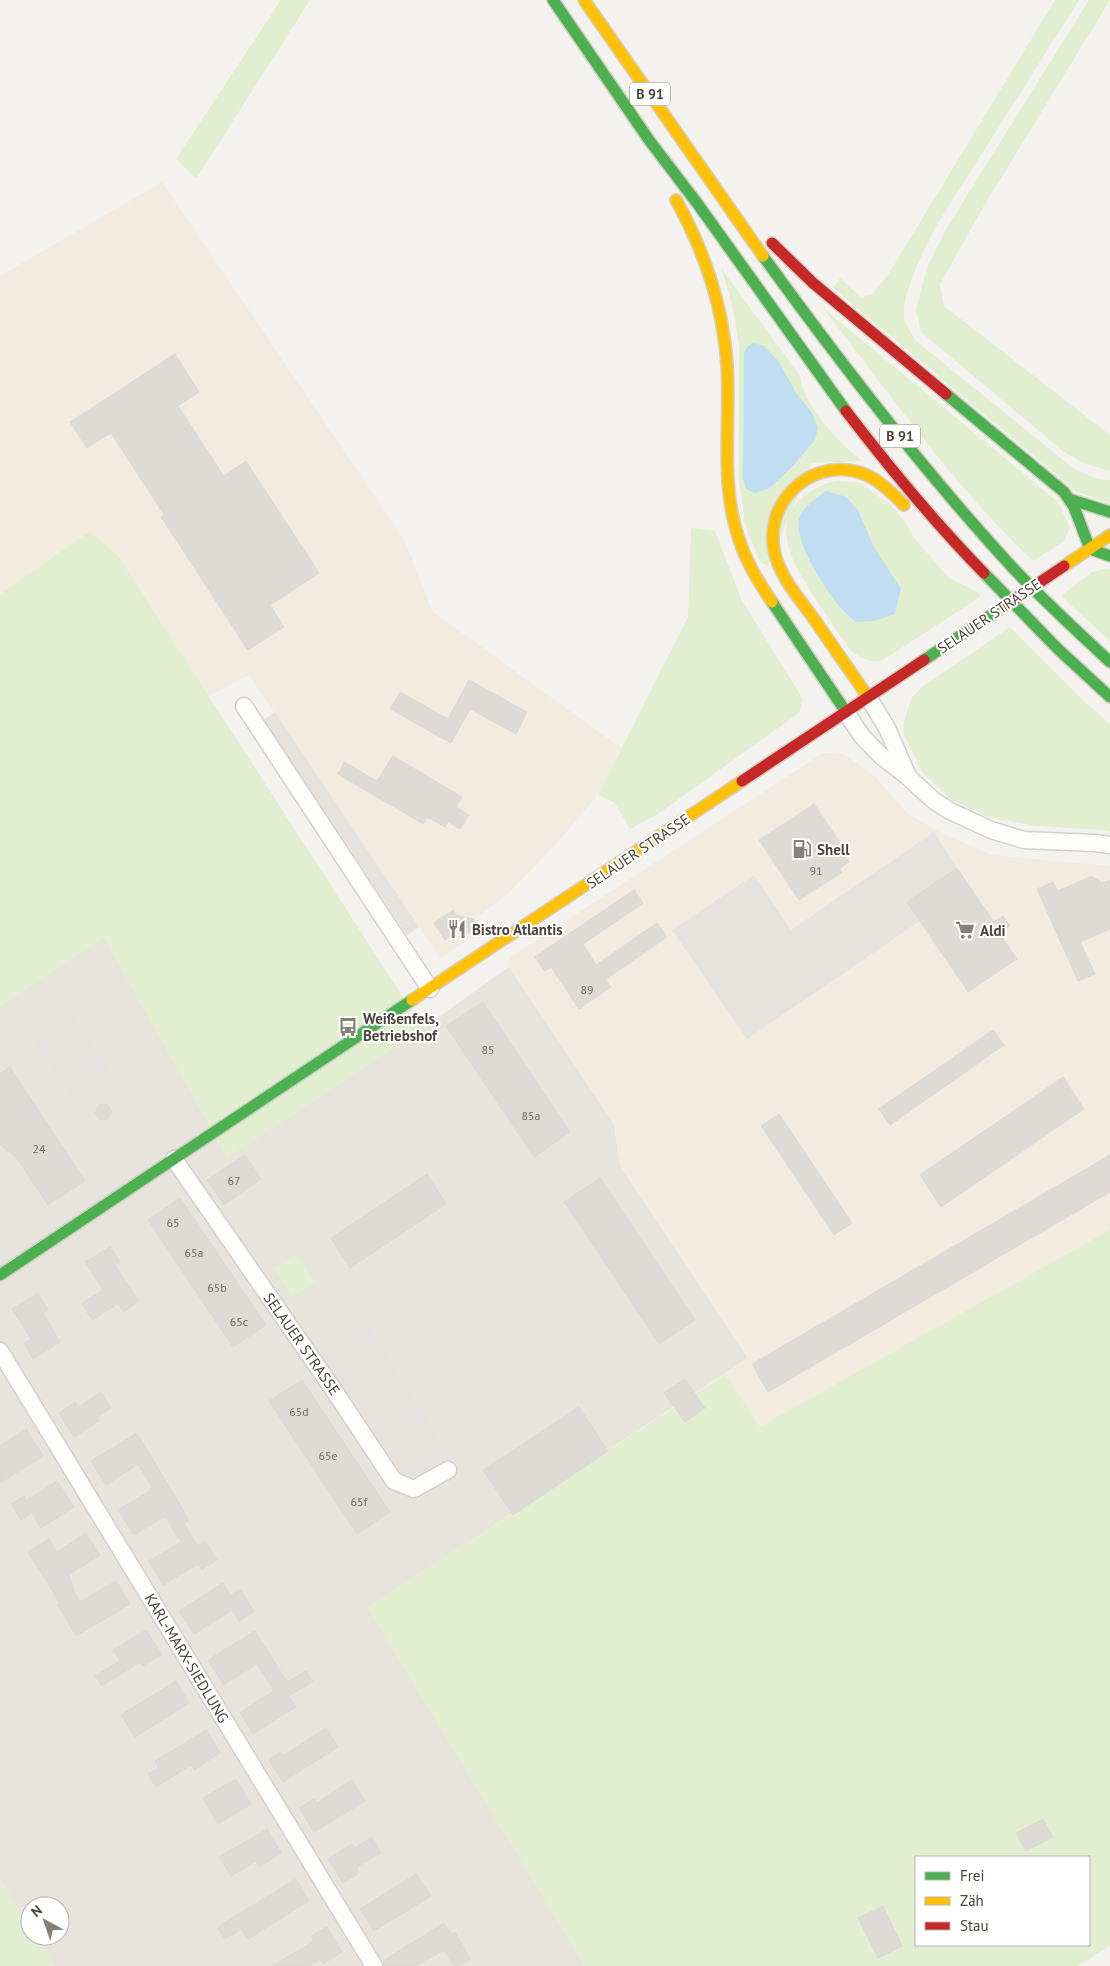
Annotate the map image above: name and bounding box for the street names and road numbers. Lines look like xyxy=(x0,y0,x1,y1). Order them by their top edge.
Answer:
road number: B 91 xyxy=(630,82,670,106)
road number: B 91 xyxy=(880,424,920,448)
street label: SELAUER STRASSE xyxy=(934,574,1044,658)
street label: SELAUER STRASSE xyxy=(583,809,693,893)
street label: SELAUER STRASSE xyxy=(260,1289,344,1399)
street label: KARL-MARX-SIEDLUNG xyxy=(141,1590,233,1726)

